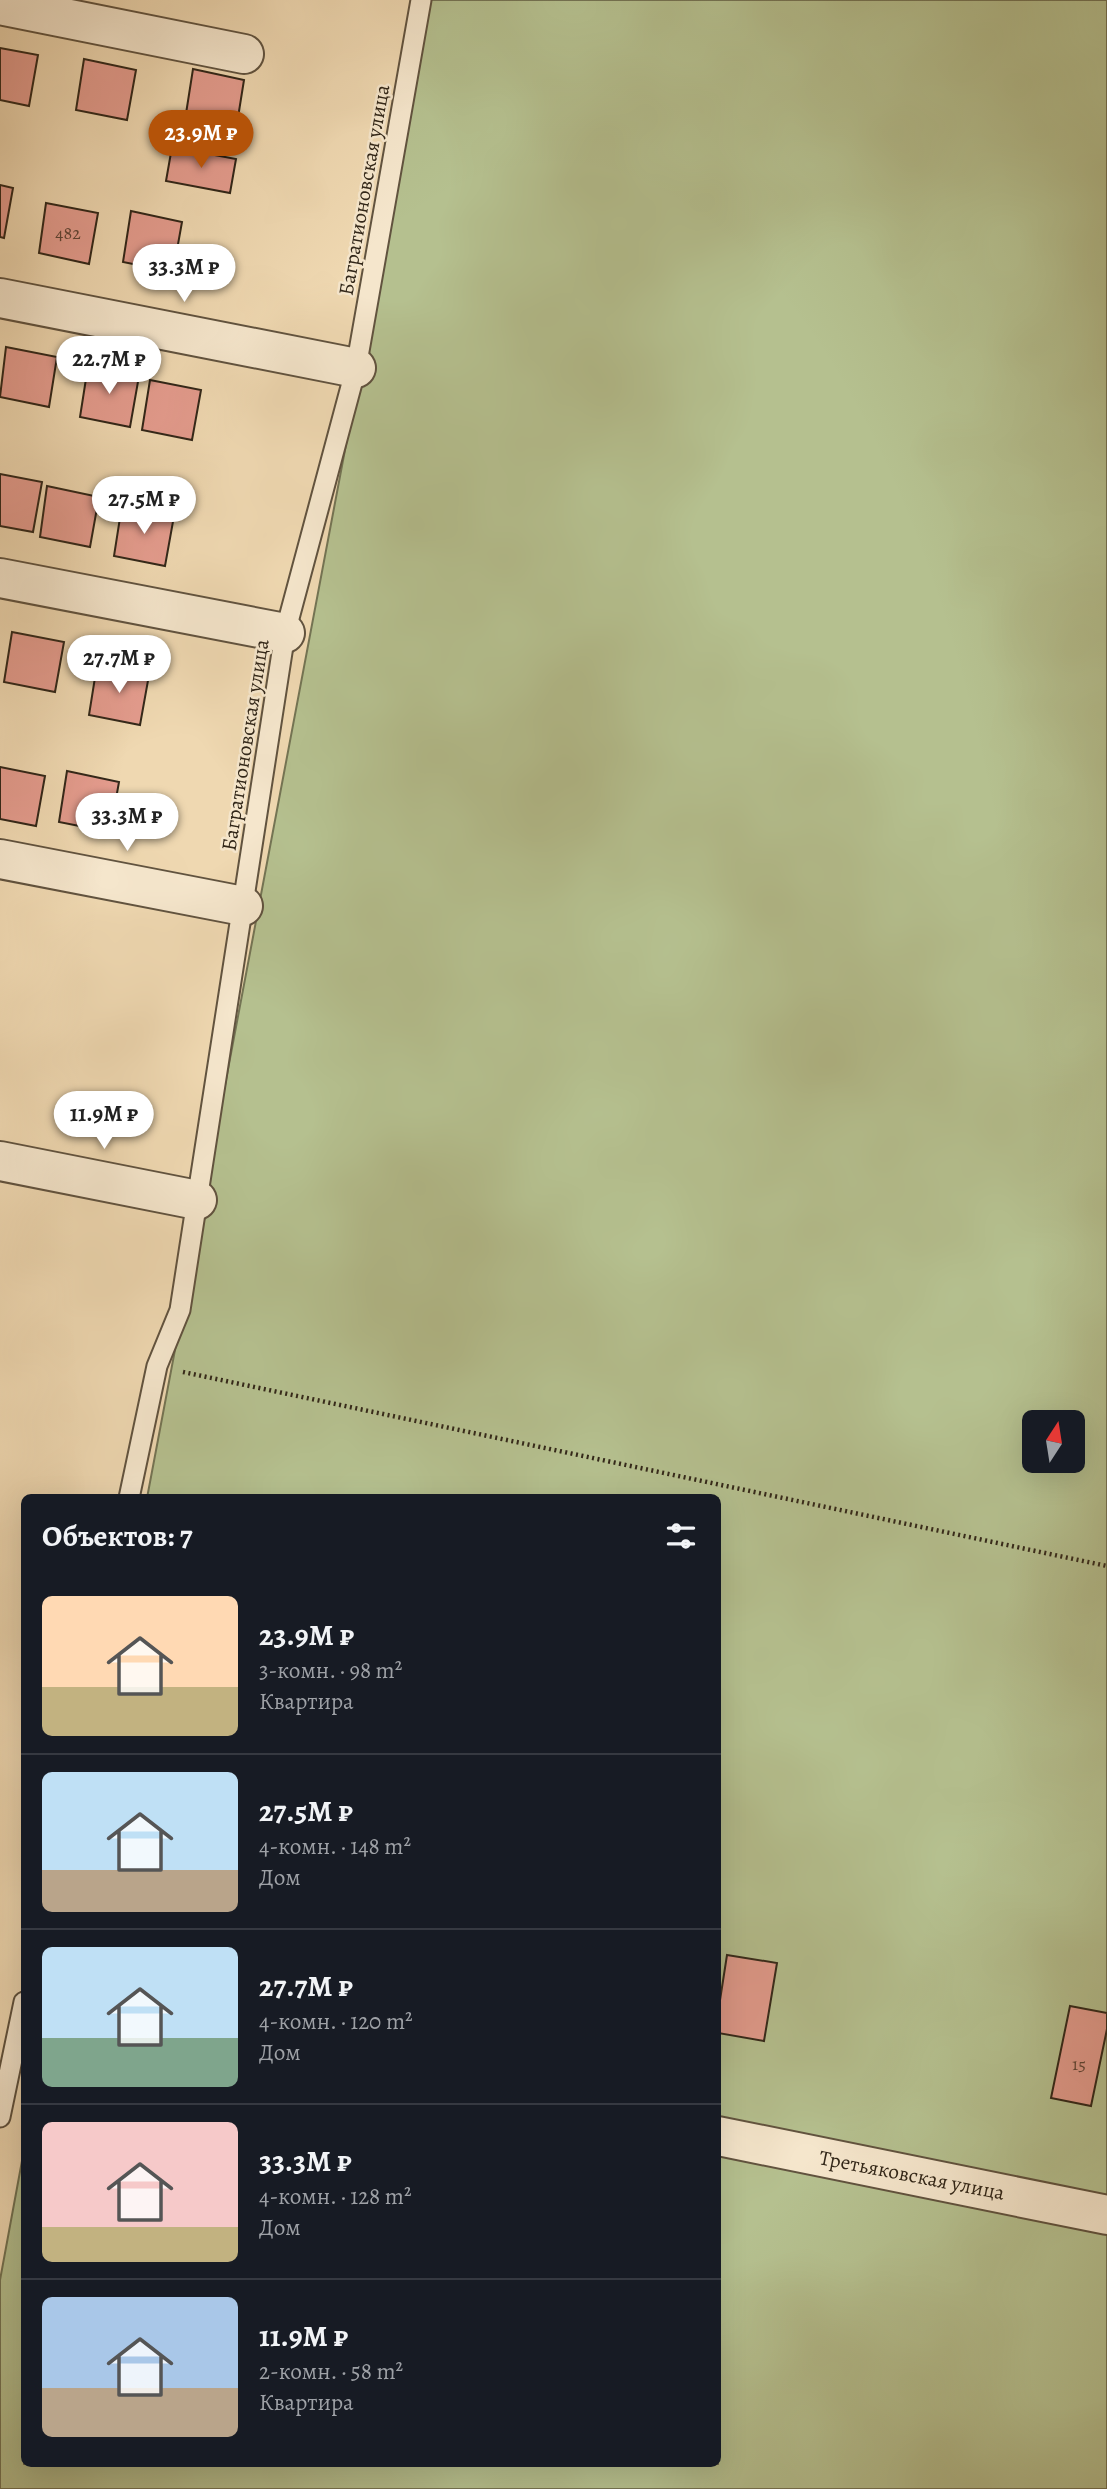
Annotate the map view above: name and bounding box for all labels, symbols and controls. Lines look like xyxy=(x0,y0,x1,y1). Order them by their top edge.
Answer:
street label: Багратионовская улица xyxy=(332,82,396,298)
pin: 23.9M ₽ xyxy=(136,110,266,170)
text: 23.9M ₽ xyxy=(164,117,238,148)
house number: 482 xyxy=(55,221,81,245)
pin: 33.3M ₽ xyxy=(119,244,249,304)
text: 33.3M ₽ xyxy=(148,251,220,282)
pin: 22.7M ₽ xyxy=(44,336,174,396)
text: 22.7M ₽ xyxy=(72,343,146,374)
pin: 27.5M ₽ xyxy=(79,476,209,536)
text: 27.5M ₽ xyxy=(108,483,180,514)
pin: 27.7M ₽ xyxy=(54,636,184,695)
street label: Багратионовская улица xyxy=(214,637,276,853)
text: 27.7M ₽ xyxy=(83,642,155,673)
pin: 33.3M ₽ xyxy=(62,794,192,853)
text: 33.3M ₽ xyxy=(91,800,163,831)
pin: 11.9M ₽ xyxy=(39,1092,169,1151)
text: 11.9M ₽ xyxy=(70,1098,138,1129)
north arrow xyxy=(1022,1410,1085,1474)
map controls xyxy=(1022,1410,1085,1473)
text: Объектов: 7 xyxy=(42,1516,192,1556)
icon: filters xyxy=(662,1517,700,1555)
text: 23.9M ₽ xyxy=(259,1615,354,1655)
icon: home xyxy=(98,1624,182,1708)
text: 3-комн. · 98 m² xyxy=(259,1655,402,1686)
text: Квартира xyxy=(259,1686,354,1717)
text: 27.5M ₽ xyxy=(259,1791,353,1831)
icon: home xyxy=(98,1800,182,1884)
text: 4-комн. · 148 m² xyxy=(259,1831,411,1862)
text: Дом xyxy=(259,1862,301,1893)
text: 27.7M ₽ xyxy=(259,1966,353,2006)
icon: home xyxy=(98,1975,182,2059)
text: 4-комн. · 120 m² xyxy=(259,2006,413,2037)
text: Дом xyxy=(259,2037,301,2068)
house number: 15 xyxy=(1072,2052,1086,2076)
text: 33.3M ₽ xyxy=(259,2141,352,2181)
street label: Третьяковская улица xyxy=(817,2143,1007,2207)
icon: home xyxy=(98,2150,182,2234)
text: 4-комн. · 128 m² xyxy=(259,2181,412,2212)
text: Дом xyxy=(259,2212,301,2243)
text: 11.9M ₽ xyxy=(259,2316,348,2356)
icon: home xyxy=(98,2325,182,2409)
text: 2-комн. · 58 m² xyxy=(259,2356,403,2387)
text: Квартира xyxy=(259,2387,354,2418)

